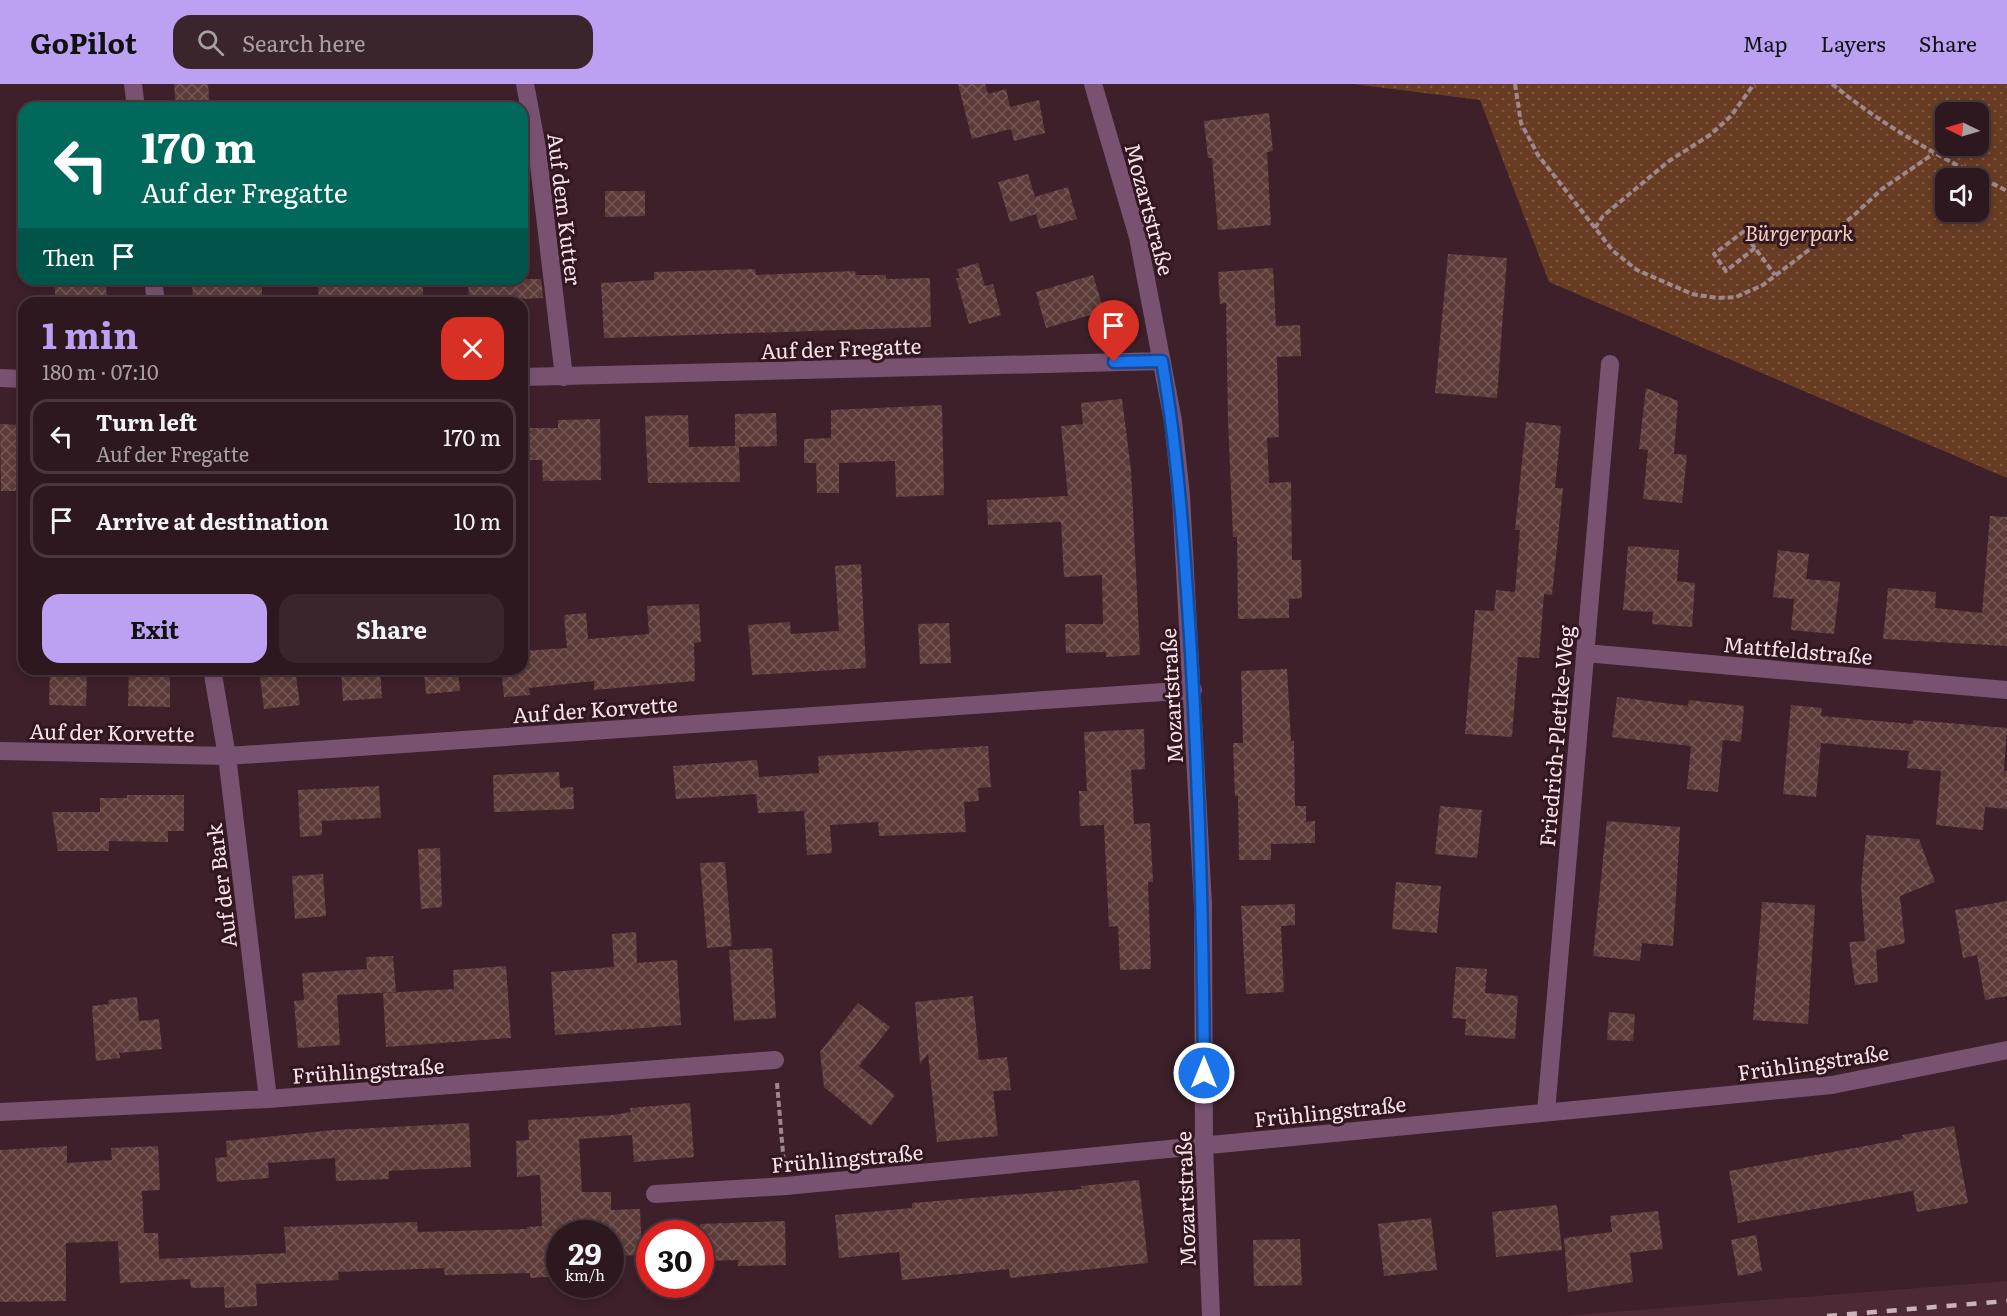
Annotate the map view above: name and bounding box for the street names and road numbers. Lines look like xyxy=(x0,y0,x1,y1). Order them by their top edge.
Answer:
street label: Auf dem Kutter xyxy=(541,131,591,287)
street label: Mozartstraße xyxy=(1118,139,1184,279)
street label: Auf der Fregatte xyxy=(760,329,922,365)
street label: Friedrich-Plettke-Weg xyxy=(1530,624,1580,848)
street label: Mozartstraße xyxy=(1151,627,1189,765)
street label: Mattfeldstraße xyxy=(1722,627,1874,671)
street label: Auf der Korvette xyxy=(511,687,679,729)
street label: Auf der Korvette xyxy=(29,714,195,748)
street label: Auf der Bark xyxy=(197,822,243,950)
street label: Frühlingstraße xyxy=(1735,1035,1891,1087)
street label: Frühlingstraße xyxy=(291,1048,445,1090)
street label: Frühlingstraße xyxy=(1253,1087,1408,1133)
street label: Mozartstraße xyxy=(1166,1130,1202,1267)
street label: Frühlingstraße xyxy=(770,1135,924,1179)

